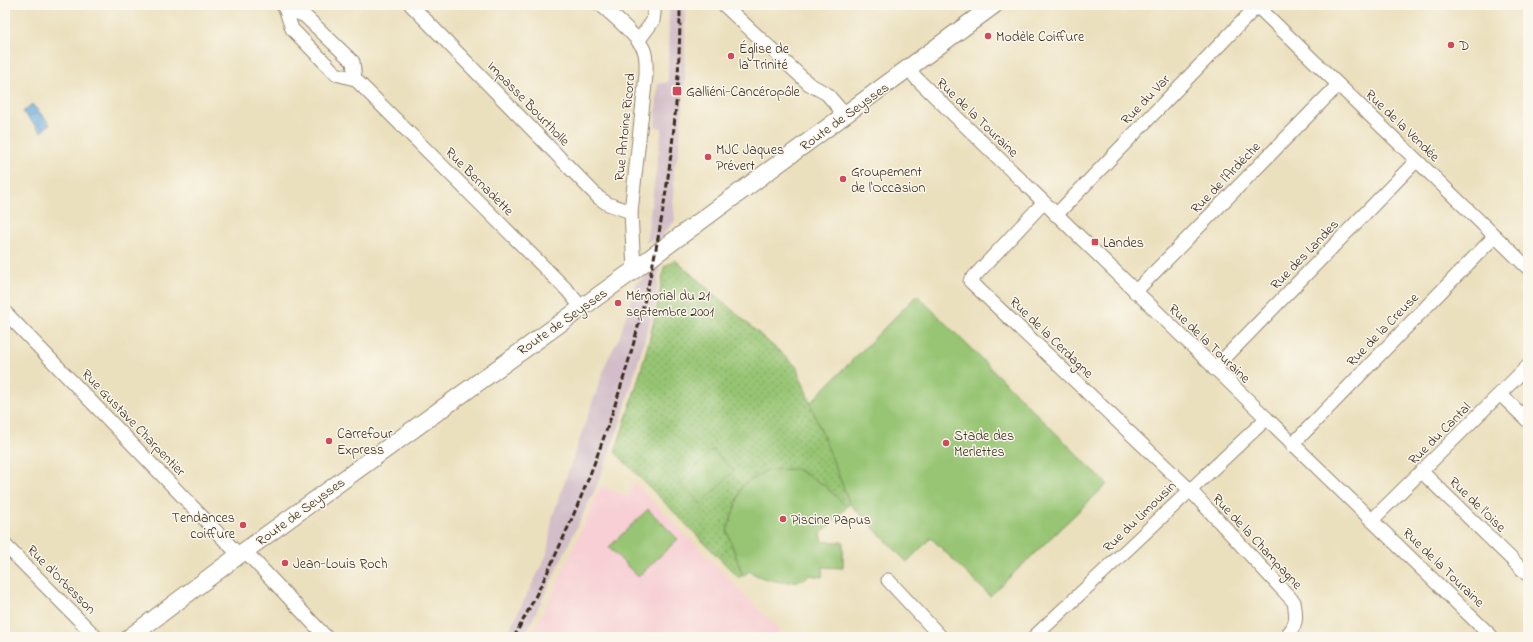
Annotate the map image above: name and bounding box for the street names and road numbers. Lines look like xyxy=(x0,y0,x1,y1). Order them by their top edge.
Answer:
street label: Impasse Bourtholle xyxy=(482,57,575,152)
street label: Rue du Var xyxy=(1117,70,1176,130)
street label: Rue Antoine Ricord xyxy=(609,72,642,182)
street label: Rue de la Touraine xyxy=(931,73,1023,163)
street label: Route de Seysses xyxy=(796,78,894,158)
street label: Rue de la Vendée xyxy=(1360,85,1445,168)
street label: Rue de l'Ardèche xyxy=(1186,137,1266,219)
street label: Rue Bernadette xyxy=(440,143,519,222)
street label: Rue des Landes xyxy=(1266,215,1344,295)
street label: Route de Seysses xyxy=(513,283,613,362)
street label: Rue de la Creuse xyxy=(1342,288,1425,372)
street label: Rue de la Cerdagne xyxy=(1004,292,1098,385)
street label: Rue de la Touraine xyxy=(1163,299,1255,389)
street label: Rue Gustave Charpentier xyxy=(76,365,190,482)
street label: Rue du Cantal xyxy=(1404,398,1476,470)
street label: Route de Seysses xyxy=(252,473,350,553)
street label: Rue de l'Oise xyxy=(1444,473,1511,538)
street label: Rue du Limousin xyxy=(1099,476,1182,558)
street label: Rue de la Champagne xyxy=(1206,490,1307,596)
street label: Rue de la Touraine xyxy=(1397,523,1489,613)
street label: Rue d'Orbesson xyxy=(22,541,100,620)

